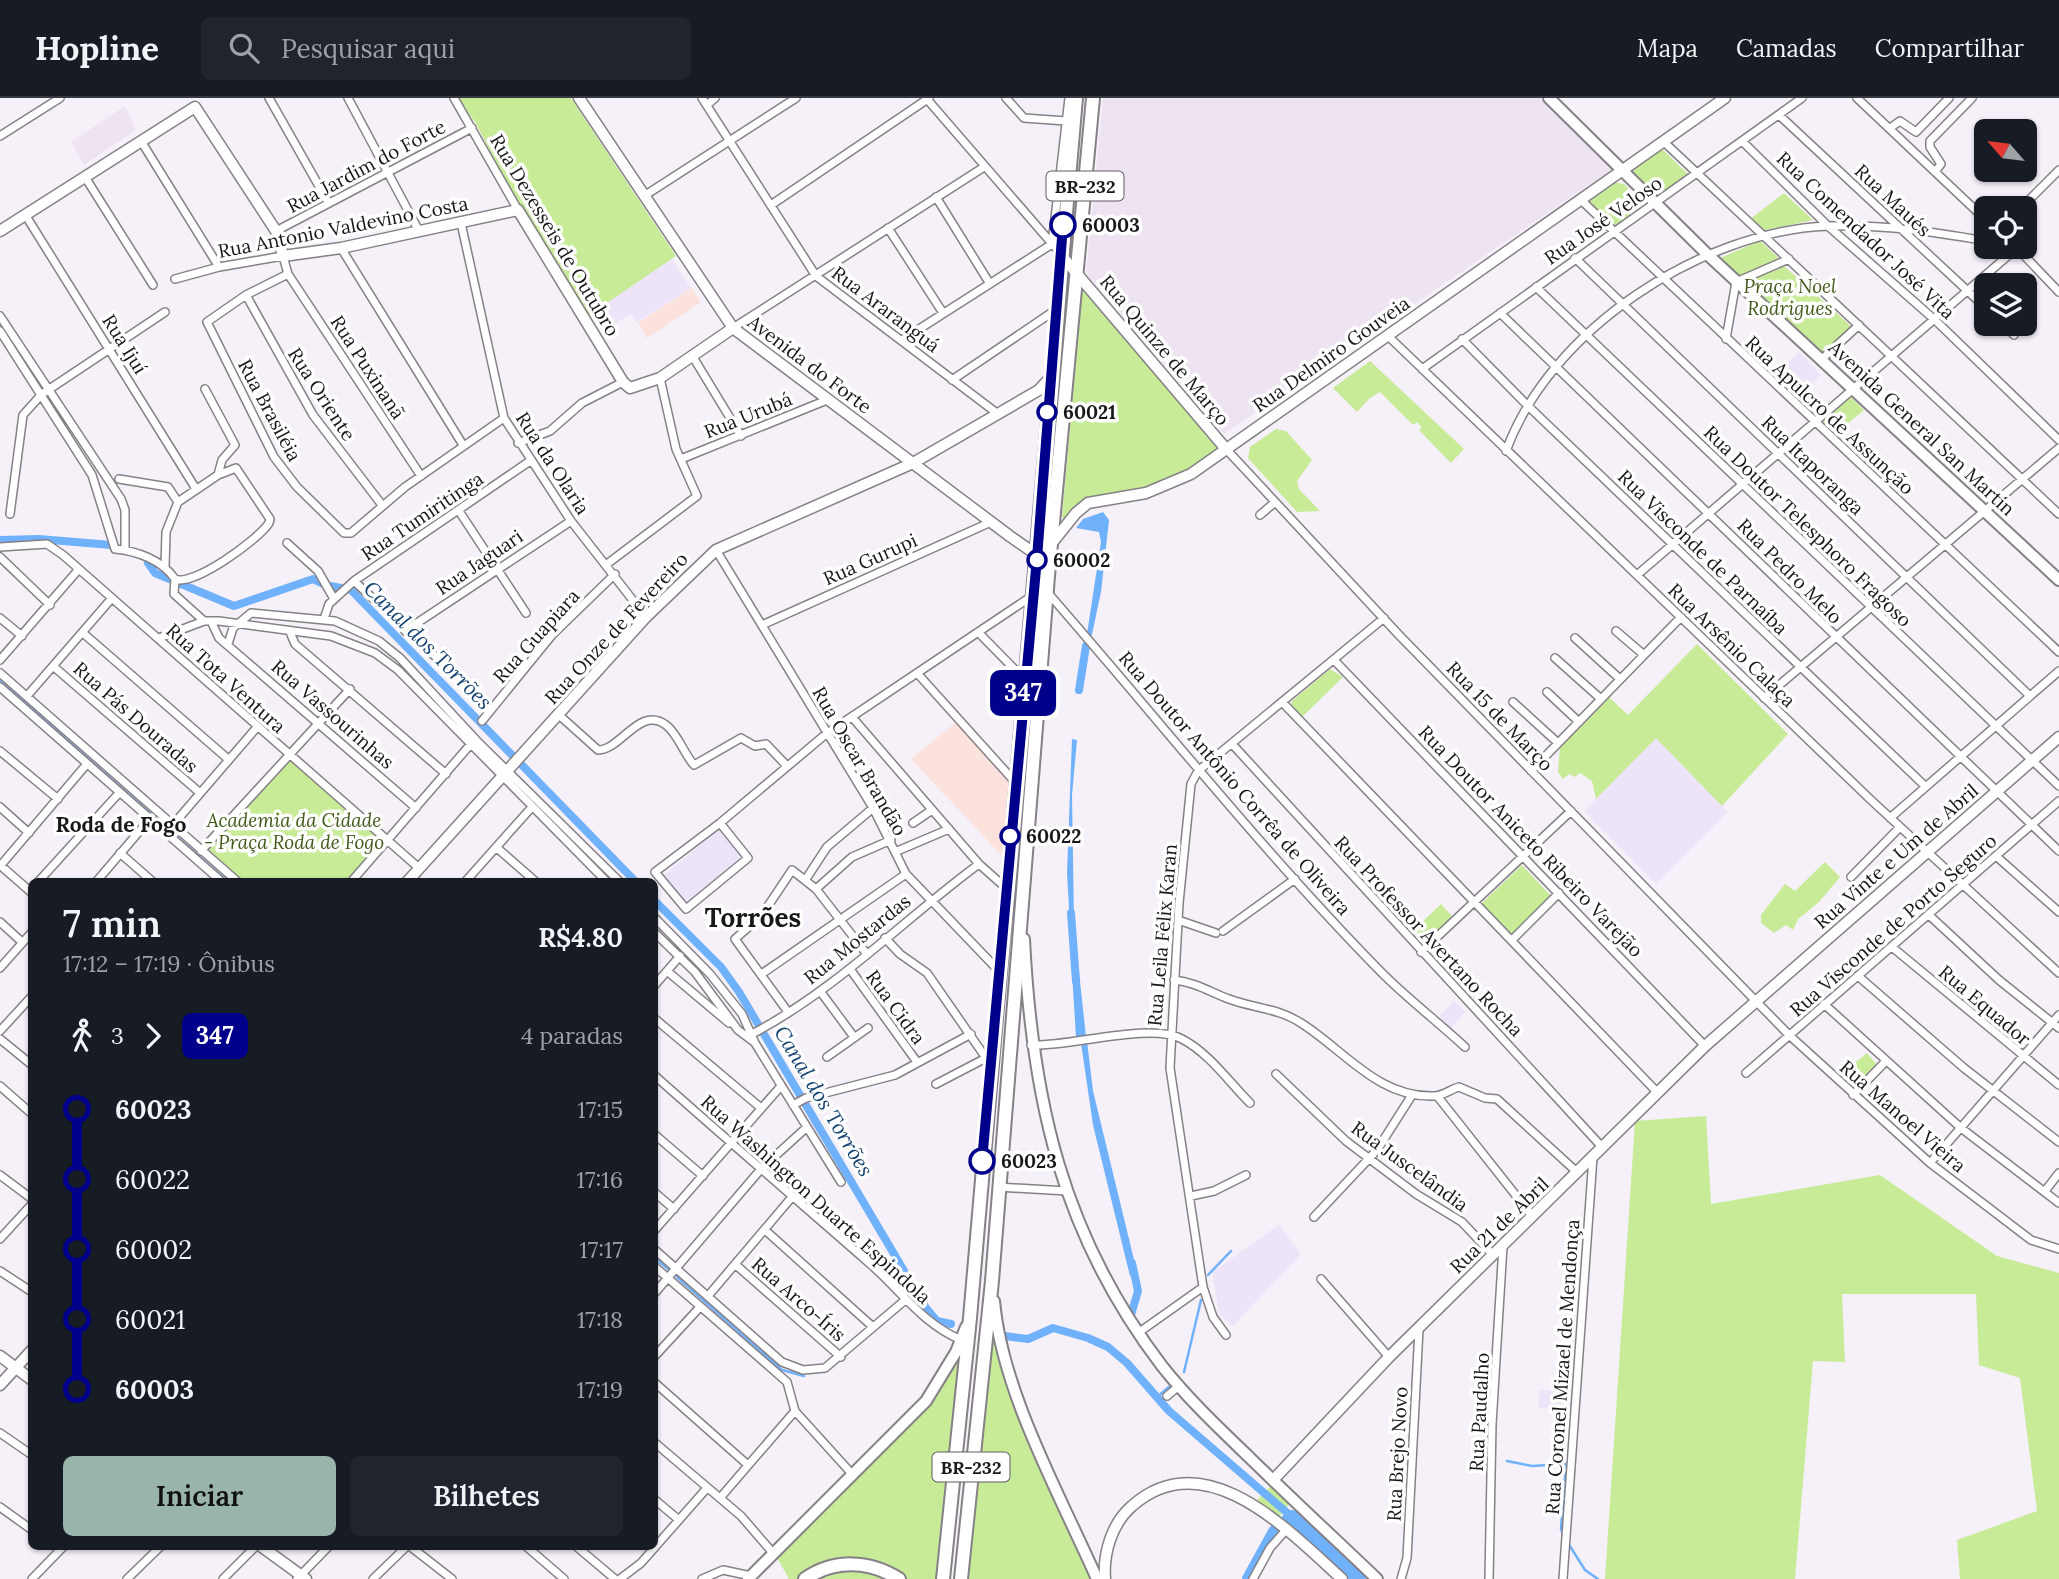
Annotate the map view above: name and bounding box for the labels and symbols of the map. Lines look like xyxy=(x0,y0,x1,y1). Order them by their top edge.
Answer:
street label: Rua Jardim do Forte xyxy=(283,114,449,218)
north arrow xyxy=(1974,119,2037,182)
street label: Rua Dezesseis de Outubro xyxy=(485,130,625,340)
street label: Rua Comendador José Vita xyxy=(1772,146,1960,324)
street label: Rua Maués xyxy=(1850,159,1936,242)
street label: Rua José Veloso xyxy=(1539,170,1667,270)
road number: BR-232 xyxy=(1046,172,1124,200)
street label: Rua Antonio Valdevino Costa xyxy=(216,191,470,263)
marker: 60003 xyxy=(1050,212,1076,238)
place label: 60003 xyxy=(1082,213,1140,237)
street label: Rua Araranguá xyxy=(827,261,945,357)
street label: Rua Quinze de Março xyxy=(1095,270,1235,430)
park label: Praça Noel Rodrigues xyxy=(1744,274,1837,320)
street label: Rua Delmiro Gouveia xyxy=(1248,291,1414,417)
street label: Avenida do Forte xyxy=(742,309,877,418)
street label: Rua Ijuí xyxy=(97,310,153,378)
street label: Rua Puxinanã xyxy=(326,311,411,424)
street label: Rua Apulcro de Assunção xyxy=(1741,330,1919,500)
street label: Avenida General San Martin xyxy=(1823,335,2020,521)
street label: Rua Oriente xyxy=(283,343,361,445)
street label: Rua Brasiléia xyxy=(233,355,307,465)
street label: Rua Urubá xyxy=(700,386,796,444)
place label: 60021 xyxy=(1063,400,1116,424)
marker: 60021 xyxy=(1037,402,1057,422)
street label: Rua da Olaria xyxy=(511,407,595,519)
street label: Rua Itaporanga xyxy=(1757,410,1869,520)
street label: Rua Doutor Telesphoro Fragoso xyxy=(1699,420,1917,632)
street label: Rua Visconde de Parnaíba xyxy=(1613,464,1793,640)
street label: Rua Tumiritinga xyxy=(356,466,488,566)
street label: Rua Pedro Melo xyxy=(1732,513,1848,629)
street label: Rua Jaguari xyxy=(431,524,527,600)
street label: Rua Gurupi xyxy=(819,528,921,590)
street label: Rua Onze de Fevereiro xyxy=(539,547,693,709)
place label: 60002 xyxy=(1053,548,1110,572)
marker: 60002 xyxy=(1027,550,1047,570)
water label: Canal dos Torrões xyxy=(358,575,498,715)
street label: Rua Arsênio Calaça xyxy=(1663,578,1801,712)
street label: Rua Guapiara xyxy=(488,584,585,688)
street label: Rua Tota Ventura xyxy=(161,618,291,738)
street label: Rua Doutor Antônio Corrêa de Oliveira xyxy=(1114,646,1356,920)
street label: Rua Vassourinhas xyxy=(267,654,400,774)
street label: Rua Pás Douradas xyxy=(69,656,203,778)
street label: Rua 15 de Março xyxy=(1442,656,1558,776)
line badge: 347 xyxy=(983,670,1063,716)
street label: Rua Oscar Brandão xyxy=(807,682,913,840)
street label: Rua Doutor Aniceto Ribeiro Varejão xyxy=(1414,720,1648,962)
street label: Rua Vinte e Um de Abril xyxy=(1809,778,1983,934)
park label: Academia da Cidade - Praça Roda de Fogo xyxy=(204,808,384,854)
district label: Roda de Fogo xyxy=(56,811,187,838)
place label: 60022 xyxy=(1026,824,1081,848)
marker: 60022 xyxy=(1000,826,1020,846)
street label: Rua Visconde de Porto Seguro xyxy=(1784,828,2002,1022)
street label: Rua Professor Avertano Rocha xyxy=(1330,831,1529,1042)
street label: Rua Leila Félix Karan xyxy=(1142,843,1182,1027)
street label: Rua Mostardas xyxy=(799,888,915,989)
district label: Torrões xyxy=(705,901,801,934)
street label: Rua Equador xyxy=(1934,960,2036,1051)
street label: Rua Cidra xyxy=(861,965,931,1049)
water label: Canal dos Torrões xyxy=(768,1021,880,1181)
street label: Rua Manoel Vieira xyxy=(1835,1055,1971,1177)
street label: Rua Washington Duarte Espindola xyxy=(696,1089,936,1309)
street label: Rua Juscelândia xyxy=(1347,1116,1473,1217)
marker: 60023 xyxy=(969,1148,995,1174)
place label: 60023 xyxy=(1001,1149,1057,1173)
street label: Rua 21 de Abril xyxy=(1444,1172,1554,1278)
street label: Rua Coronel Mizael de Mendonça xyxy=(1540,1218,1584,1516)
street label: Rua Arco-Íris xyxy=(747,1252,851,1346)
street label: Rua Paudalho xyxy=(1464,1352,1494,1472)
street label: Rua Brejo Novo xyxy=(1381,1386,1413,1522)
road number: BR-232 xyxy=(932,1452,1010,1482)

